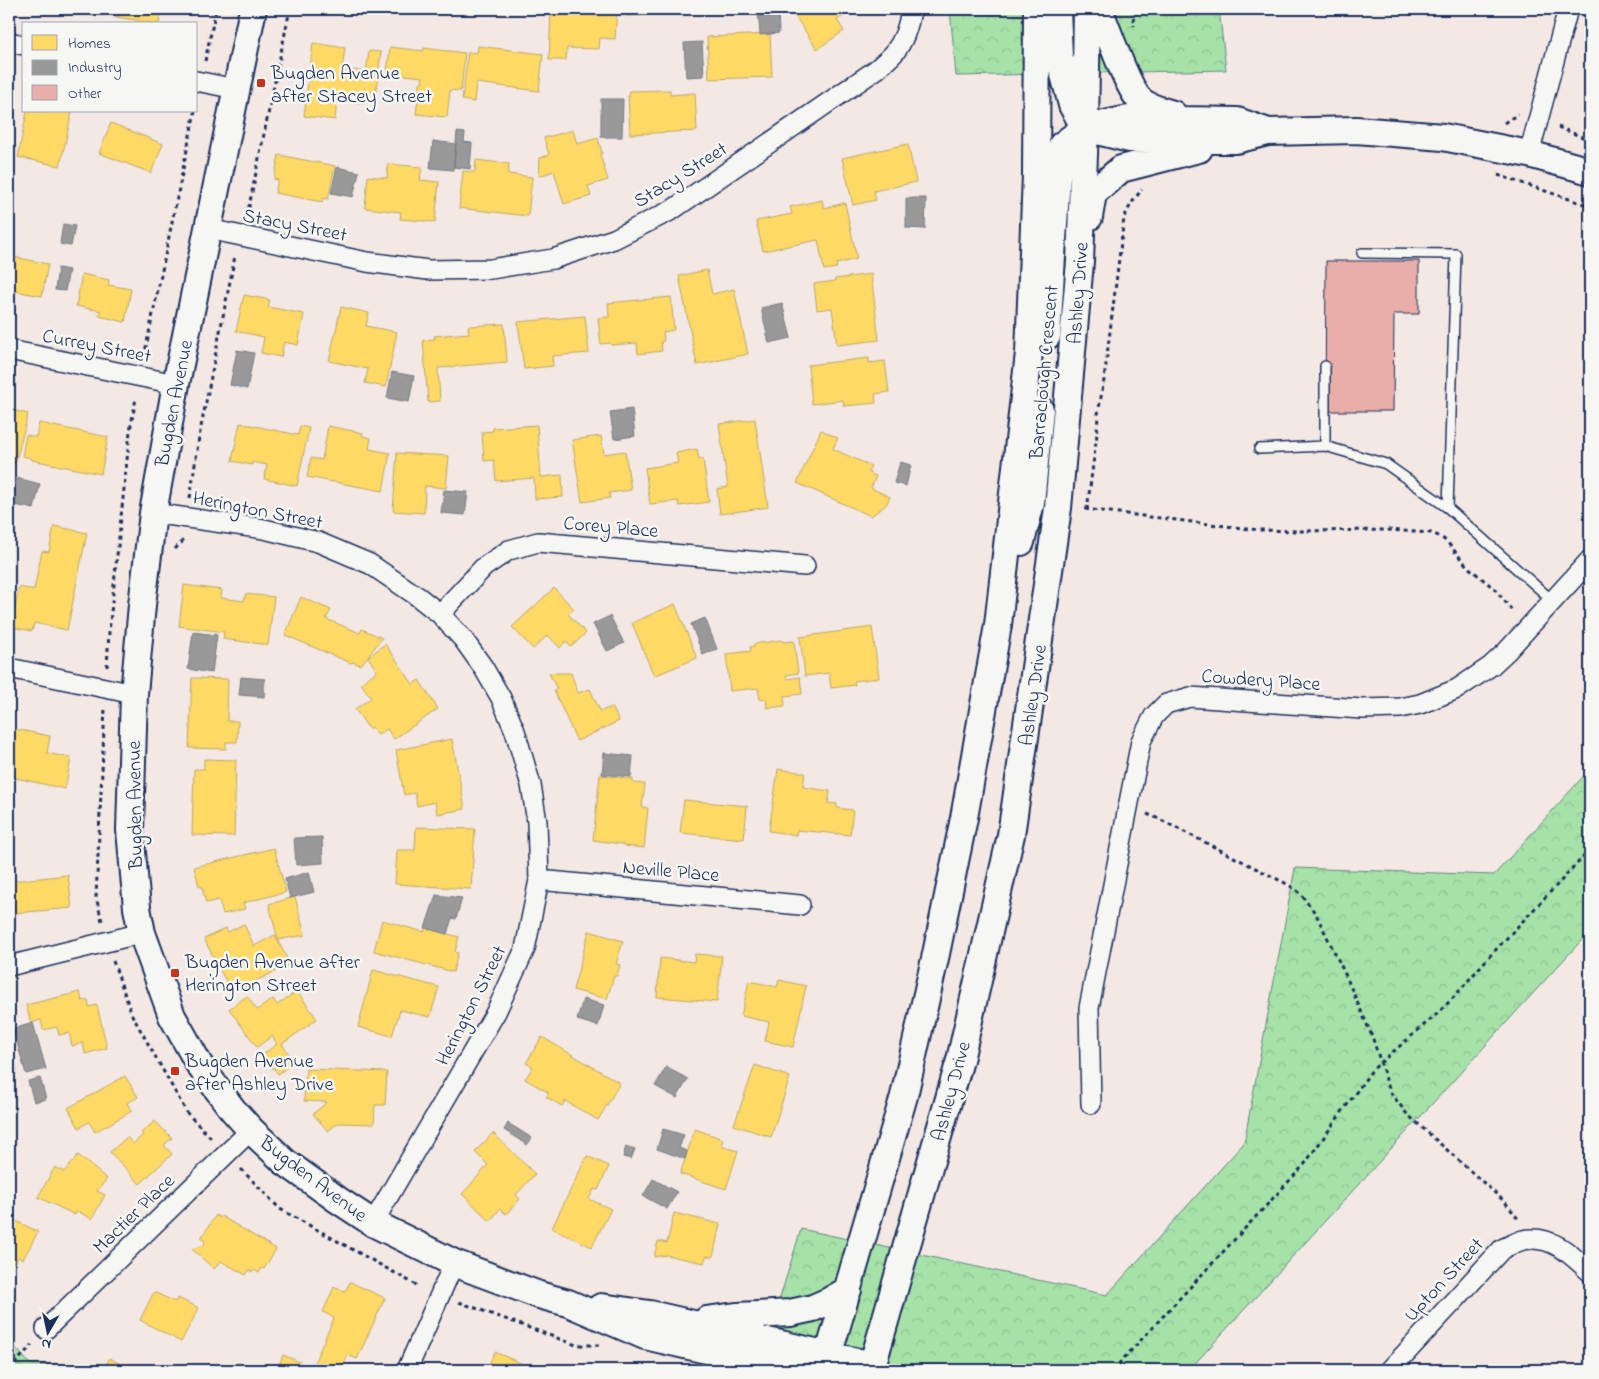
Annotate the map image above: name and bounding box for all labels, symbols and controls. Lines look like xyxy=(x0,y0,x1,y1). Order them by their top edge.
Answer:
legend xyxy=(22,22,198,112)
text: Homes xyxy=(68,33,111,55)
text: Industry xyxy=(68,57,122,80)
place label: Bugden Avenue after Stacey Street xyxy=(270,60,432,112)
marker: Bugden Avenue after Stacey Street xyxy=(255,77,267,89)
text: Other xyxy=(68,83,102,105)
street label: Stacy Street xyxy=(629,136,734,216)
street label: Stacy Street xyxy=(240,202,349,251)
street label: Ashley Drive xyxy=(1061,241,1098,345)
street label: Barraclough Crescent xyxy=(1023,284,1069,462)
street label: Currey Street xyxy=(40,323,154,372)
street label: Bugden Avenue xyxy=(149,338,203,471)
street label: Herington Street xyxy=(190,485,325,539)
street label: Corey Place xyxy=(562,510,659,547)
street label: Ashley Drive xyxy=(1013,643,1056,748)
street label: Cowdery Place xyxy=(1200,663,1321,700)
street label: Bugden Avenue xyxy=(121,740,153,871)
street label: Neville Place xyxy=(621,854,720,891)
street label: Herington Street xyxy=(429,941,516,1072)
place label: Bugden Avenue after Herington Street xyxy=(184,949,361,1002)
marker: Bugden Avenue after Herington Street xyxy=(169,967,181,979)
street label: Ashley Drive xyxy=(925,1038,980,1145)
place label: Bugden Avenue after Ashley Drive xyxy=(184,1048,333,1100)
marker: Bugden Avenue after Ashley Drive xyxy=(169,1065,181,1077)
street label: Bugden Avenue xyxy=(251,1129,373,1231)
street label: Mactier Place xyxy=(87,1168,182,1262)
street label: Upton Street xyxy=(1398,1232,1492,1329)
north arrow xyxy=(22,1306,72,1356)
text: N xyxy=(40,1332,53,1354)

